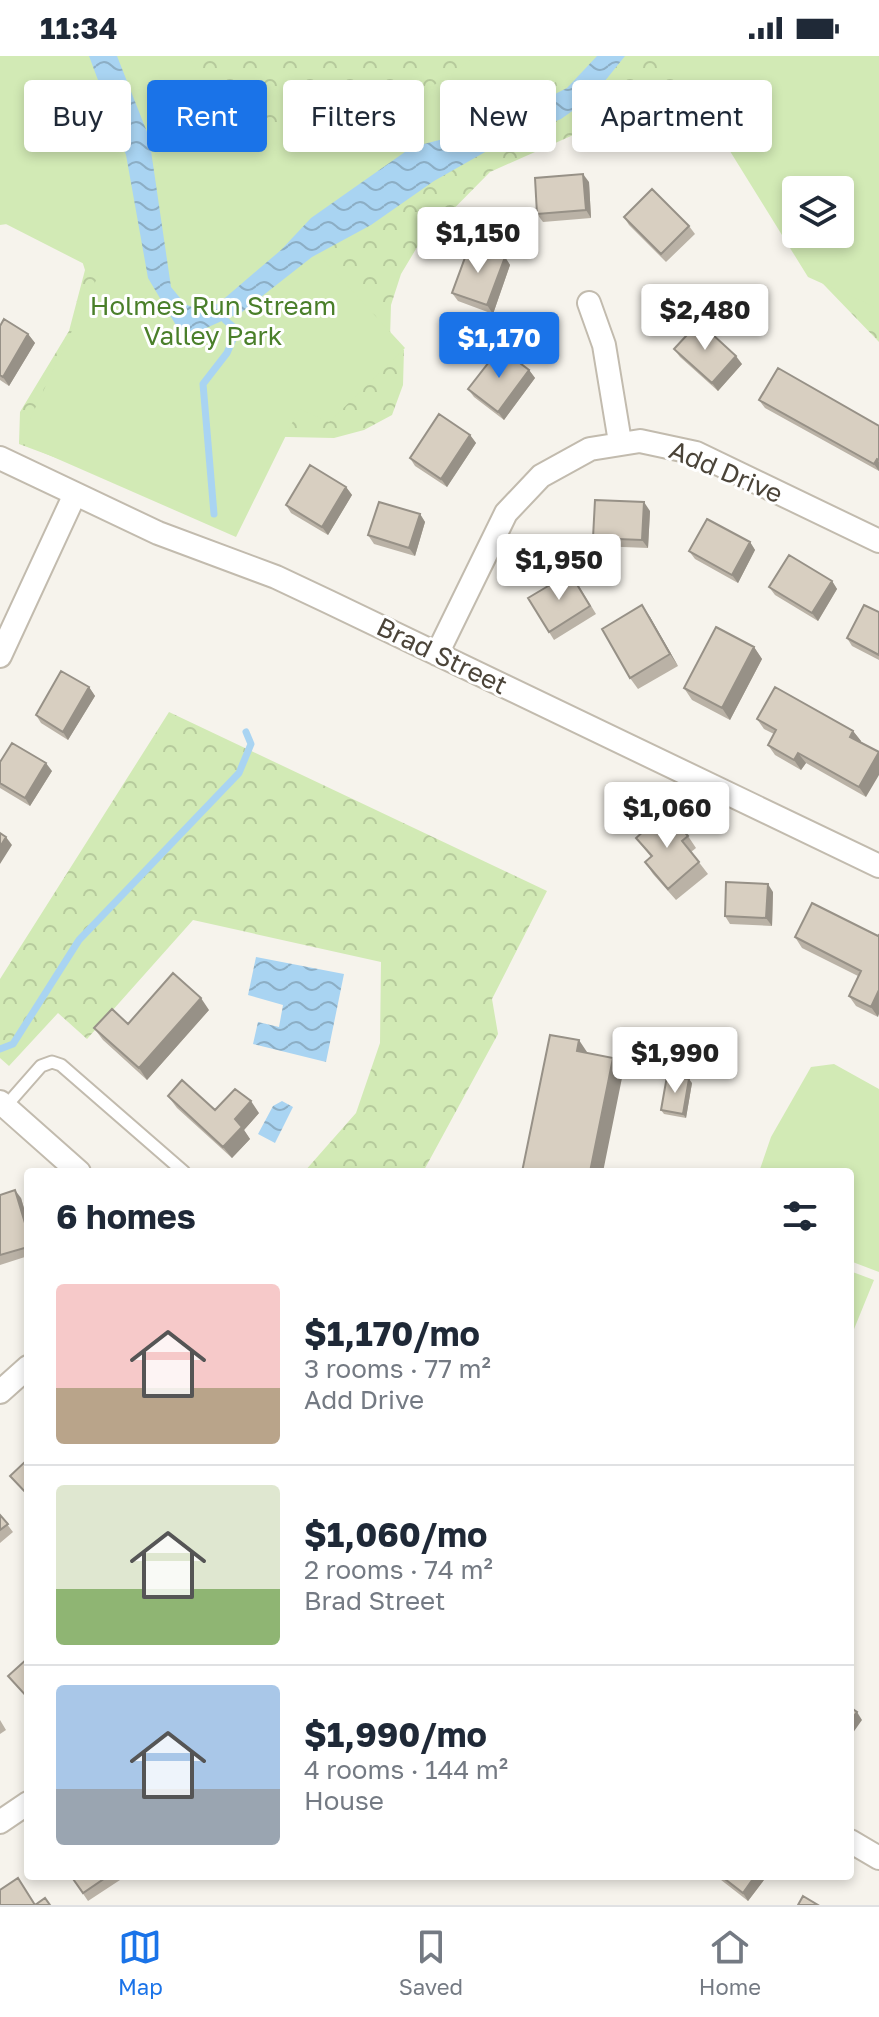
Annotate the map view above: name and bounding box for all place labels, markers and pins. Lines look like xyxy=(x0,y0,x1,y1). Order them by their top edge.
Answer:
pin: $1,150 xyxy=(413,207,543,275)
pin: $2,480 xyxy=(640,284,770,352)
pin: $1,170 xyxy=(434,312,564,380)
pin: $1,950 xyxy=(494,534,624,602)
pin: $1,060 xyxy=(602,782,732,850)
pin: $1,990 xyxy=(610,1027,740,1095)

